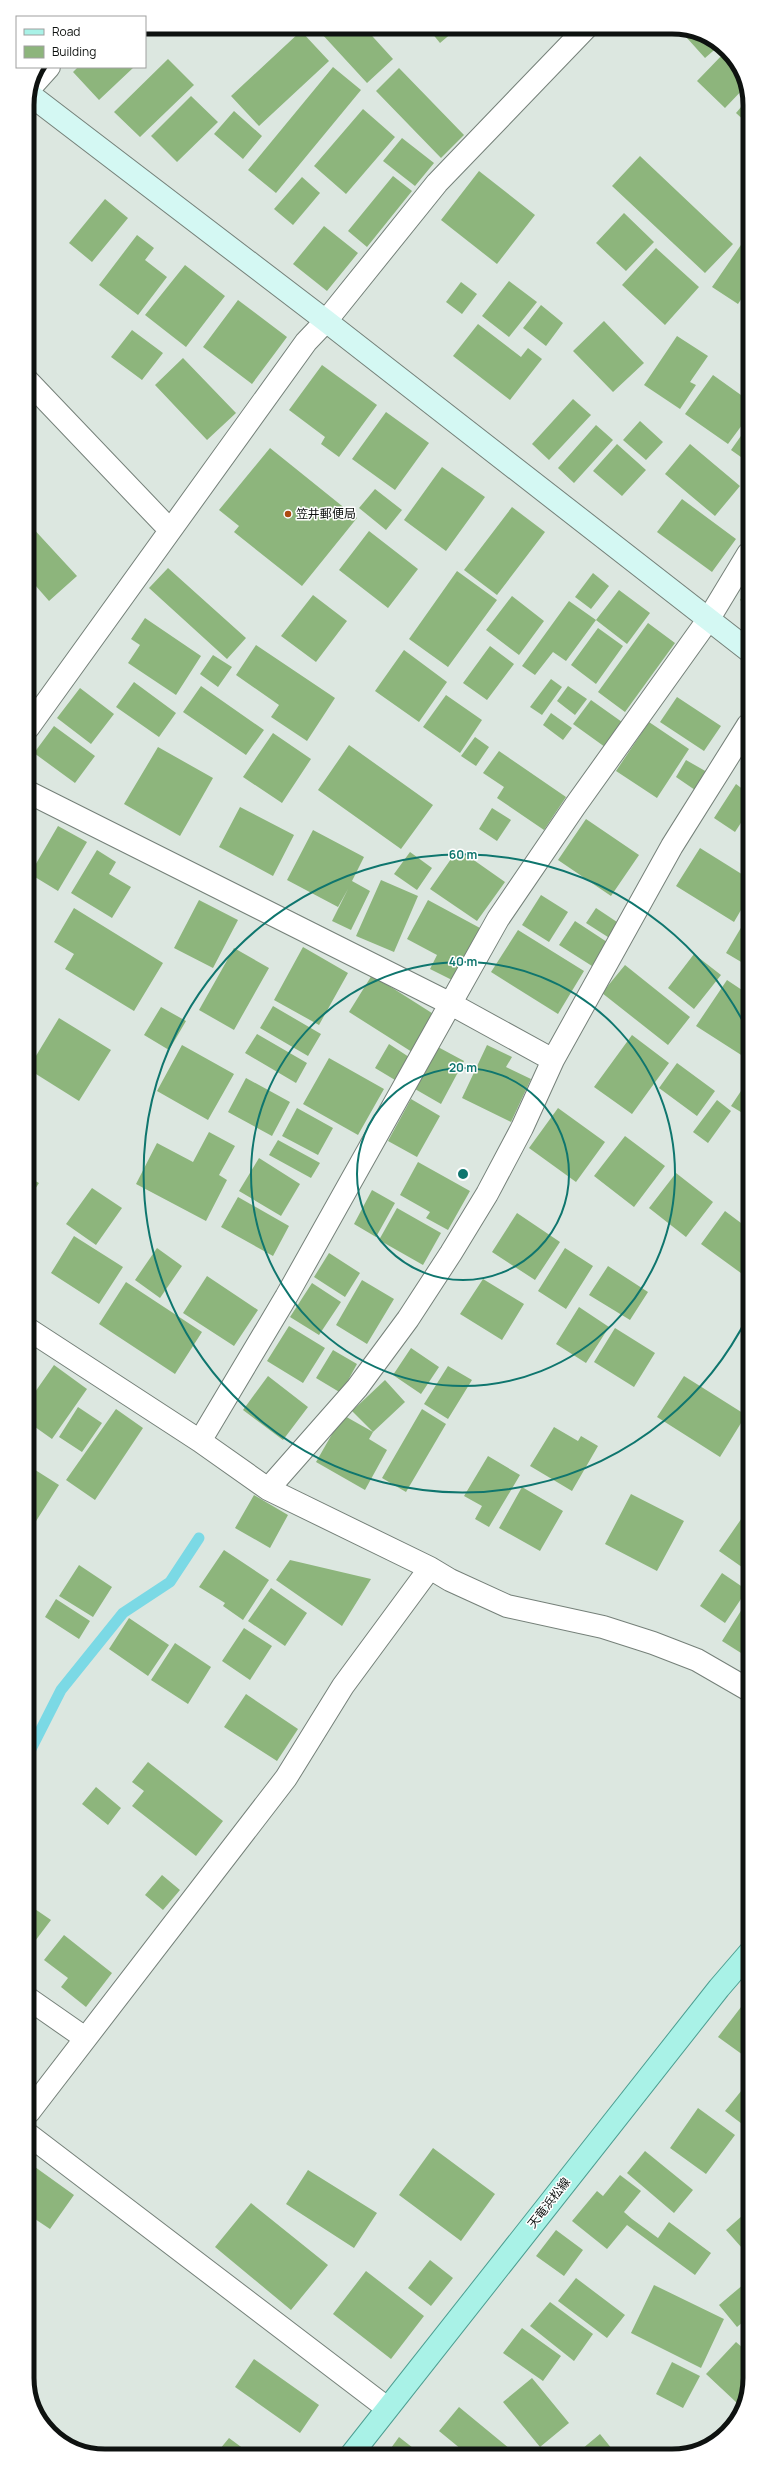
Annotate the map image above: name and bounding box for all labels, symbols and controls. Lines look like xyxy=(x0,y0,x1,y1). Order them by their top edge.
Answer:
legend xyxy=(16,16,146,68)
text: Road xyxy=(52,23,80,40)
text: Building xyxy=(52,43,96,60)
place label: 笠井郵便局 xyxy=(296,505,356,522)
marker: 笠井郵便局 xyxy=(283,509,293,519)
text: 60 m xyxy=(449,846,477,863)
text: 40 m xyxy=(449,953,477,970)
text: 20 m xyxy=(449,1059,477,1076)
centre of rings xyxy=(456,1167,470,1181)
street label: 天竜浜松線 xyxy=(523,2174,574,2232)

